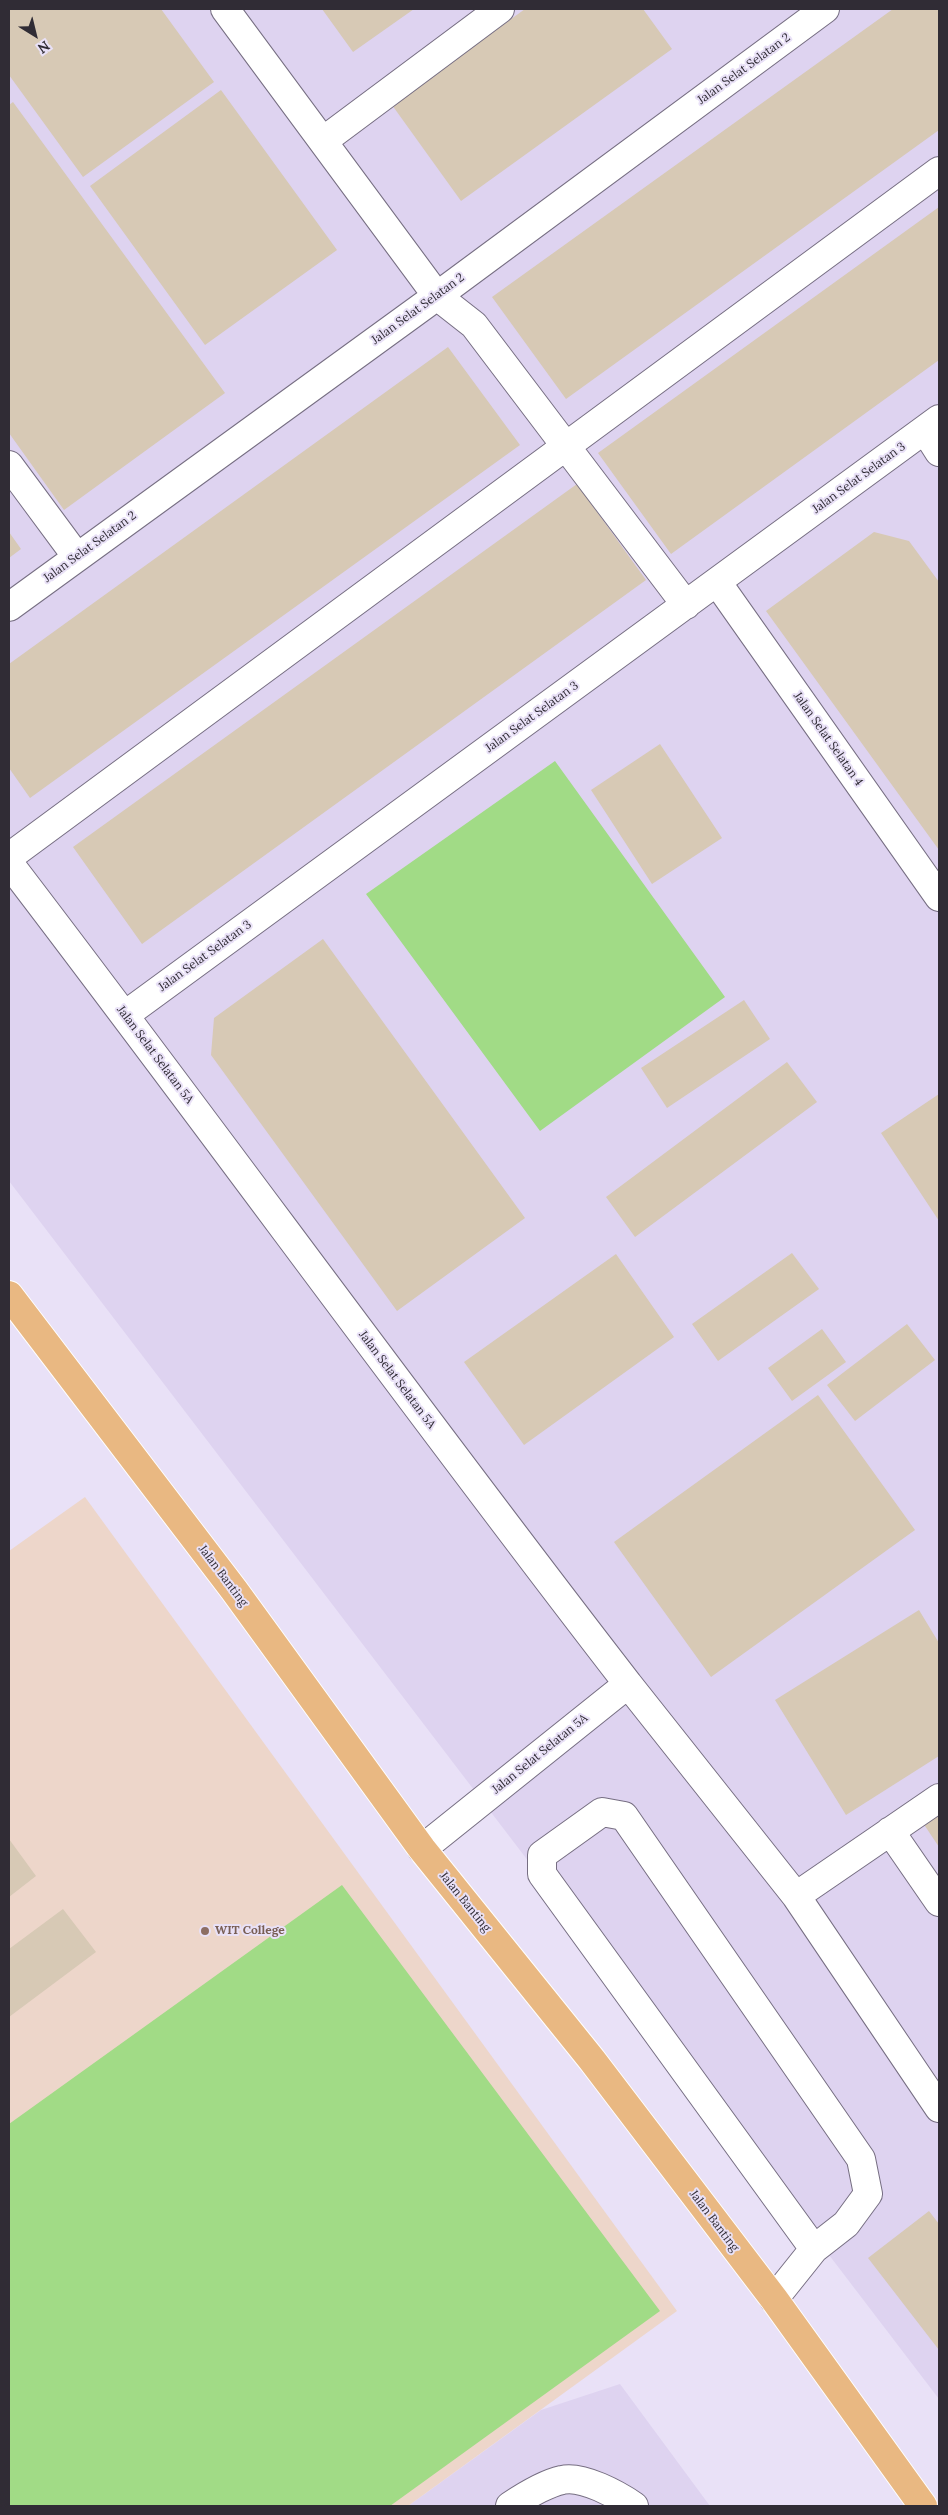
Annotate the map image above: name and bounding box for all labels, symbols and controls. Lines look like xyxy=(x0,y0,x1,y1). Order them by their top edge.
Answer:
north arrow xyxy=(10,10,60,60)
street label: Jalan Selat Selatan 2 xyxy=(695,30,793,108)
text: N xyxy=(34,37,53,58)
street label: Jalan Selat Selatan 2 xyxy=(369,270,467,348)
street label: Jalan Selat Selatan 3 xyxy=(810,439,908,517)
street label: Jalan Selat Selatan 2 xyxy=(41,508,139,586)
street label: Jalan Selat Selatan 3 xyxy=(483,678,581,756)
street label: Jalan Selat Selatan 4 xyxy=(790,689,866,789)
street label: Jalan Selat Selatan 3 xyxy=(156,917,254,995)
street label: Jalan Selat Selatan 5A xyxy=(113,1003,197,1107)
street label: Jalan Selat Selatan 5A xyxy=(355,1328,439,1432)
street label: Jalan Banting xyxy=(195,1542,251,1610)
street label: Jalan Selat Selatan 5A xyxy=(489,1711,591,1797)
street label: Jalan Banting xyxy=(436,1869,494,1935)
place label: WIT College xyxy=(215,1924,285,1938)
marker: WIT College xyxy=(199,1925,211,1937)
street label: Jalan Banting xyxy=(686,2187,742,2255)

